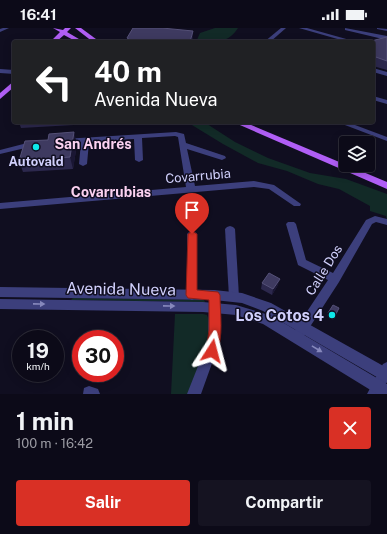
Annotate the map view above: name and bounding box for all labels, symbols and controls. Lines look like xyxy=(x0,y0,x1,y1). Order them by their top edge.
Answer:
text: 16:41 xyxy=(20,6,57,23)
text: 40 m xyxy=(94,55,162,88)
icon: left xyxy=(28,56,80,108)
text: Avenida Nueva xyxy=(94,89,218,110)
district label: San Andrés xyxy=(54,136,132,152)
map controls xyxy=(339,136,375,172)
button: layers xyxy=(339,136,375,172)
marker: Autovald xyxy=(31,142,41,152)
place label: Autovald xyxy=(8,154,64,169)
street label: Covarrubia xyxy=(165,166,231,186)
district label: Covarrubias xyxy=(71,184,151,200)
pin xyxy=(175,193,209,234)
icon: arrive xyxy=(181,199,203,221)
street label: Calle Dos xyxy=(303,242,345,298)
street label: Avenida Nueva xyxy=(66,279,176,299)
one-way arrow xyxy=(33,301,45,308)
one-way arrow xyxy=(163,303,175,310)
place label: Los Cotos 4 xyxy=(235,306,325,325)
marker: Los Cotos 4 xyxy=(327,310,337,320)
speed limit sign: 30 xyxy=(72,330,124,382)
position arrow xyxy=(191,330,233,372)
text: 19 xyxy=(27,339,49,363)
one-way arrow xyxy=(312,345,322,353)
text: km/h xyxy=(26,360,50,372)
text: 1 min xyxy=(16,407,74,435)
button: close xyxy=(329,407,371,449)
text: 100 m · 16:42 xyxy=(16,436,93,451)
button: Salir xyxy=(16,480,190,526)
button: Compartir xyxy=(198,480,371,526)

